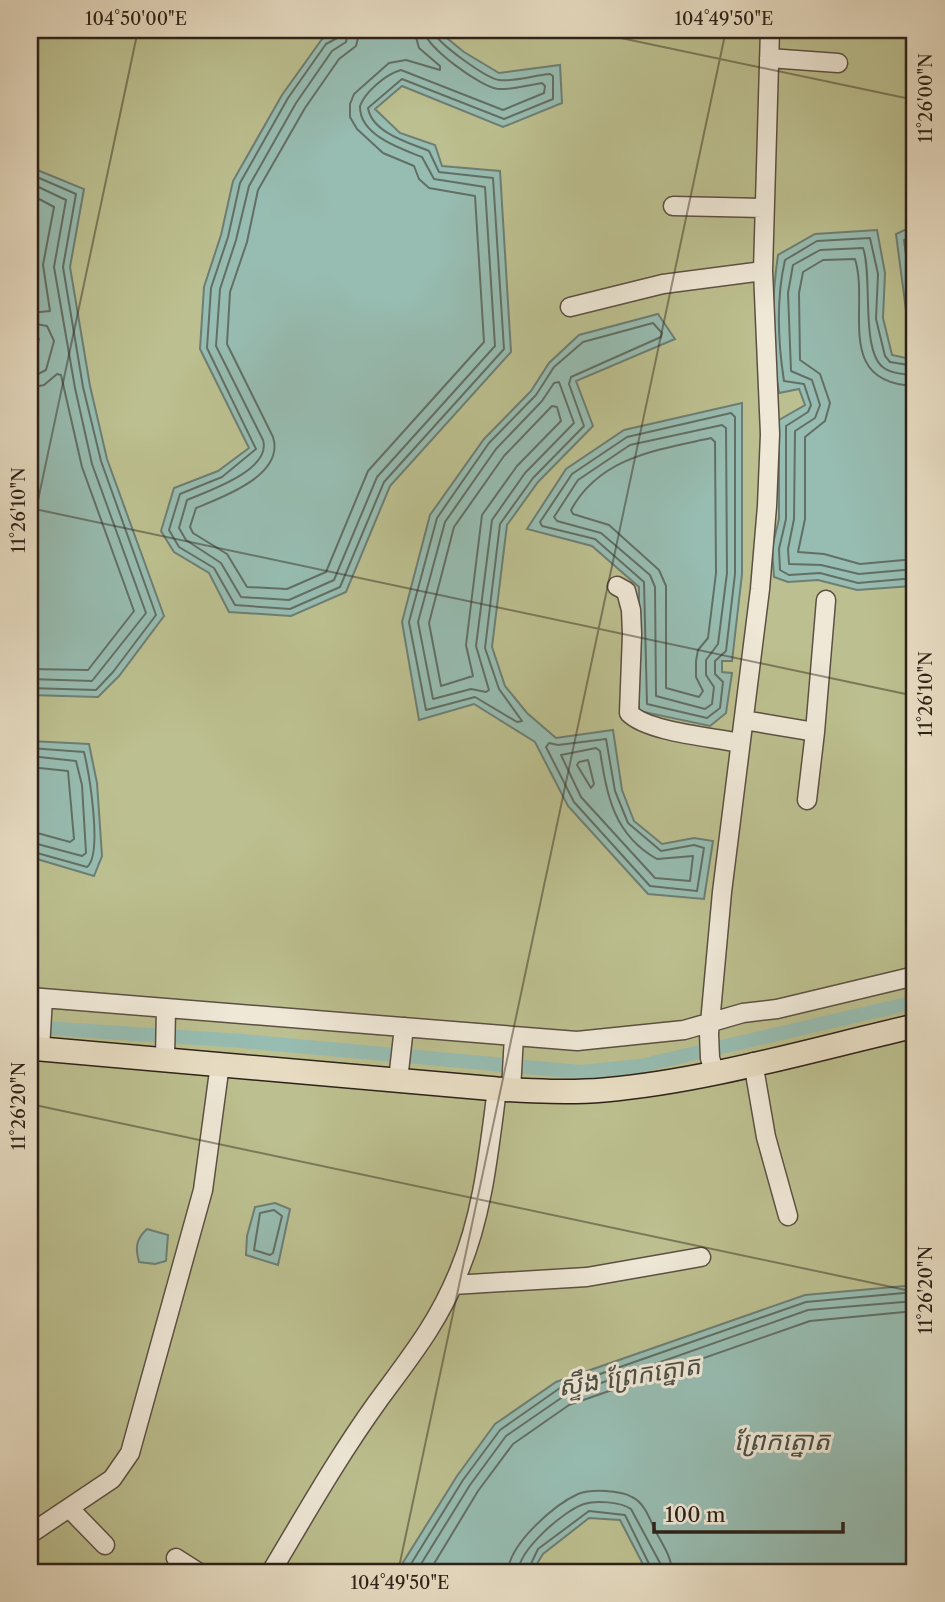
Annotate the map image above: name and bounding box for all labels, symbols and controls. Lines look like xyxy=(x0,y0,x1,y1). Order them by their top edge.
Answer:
text: 104°50'00"E xyxy=(85,8,187,30)
text: 104°49'50"E xyxy=(674,8,774,30)
text: 11°26'00"N xyxy=(915,53,937,143)
text: 11°26'10"N xyxy=(8,467,30,553)
text: 11°26'10"N xyxy=(915,651,937,737)
text: 11°26'20"N xyxy=(8,1062,30,1150)
text: 11°26'20"N xyxy=(915,1246,937,1334)
water label: ស្ទឹង ព្រែកត្នោត xyxy=(555,1349,704,1404)
water label: ព្រែកត្នោត xyxy=(734,1425,831,1458)
scale bar xyxy=(654,1490,844,1534)
text: 100 m xyxy=(665,1502,726,1527)
text: 104°49'50"E xyxy=(350,1572,450,1594)

